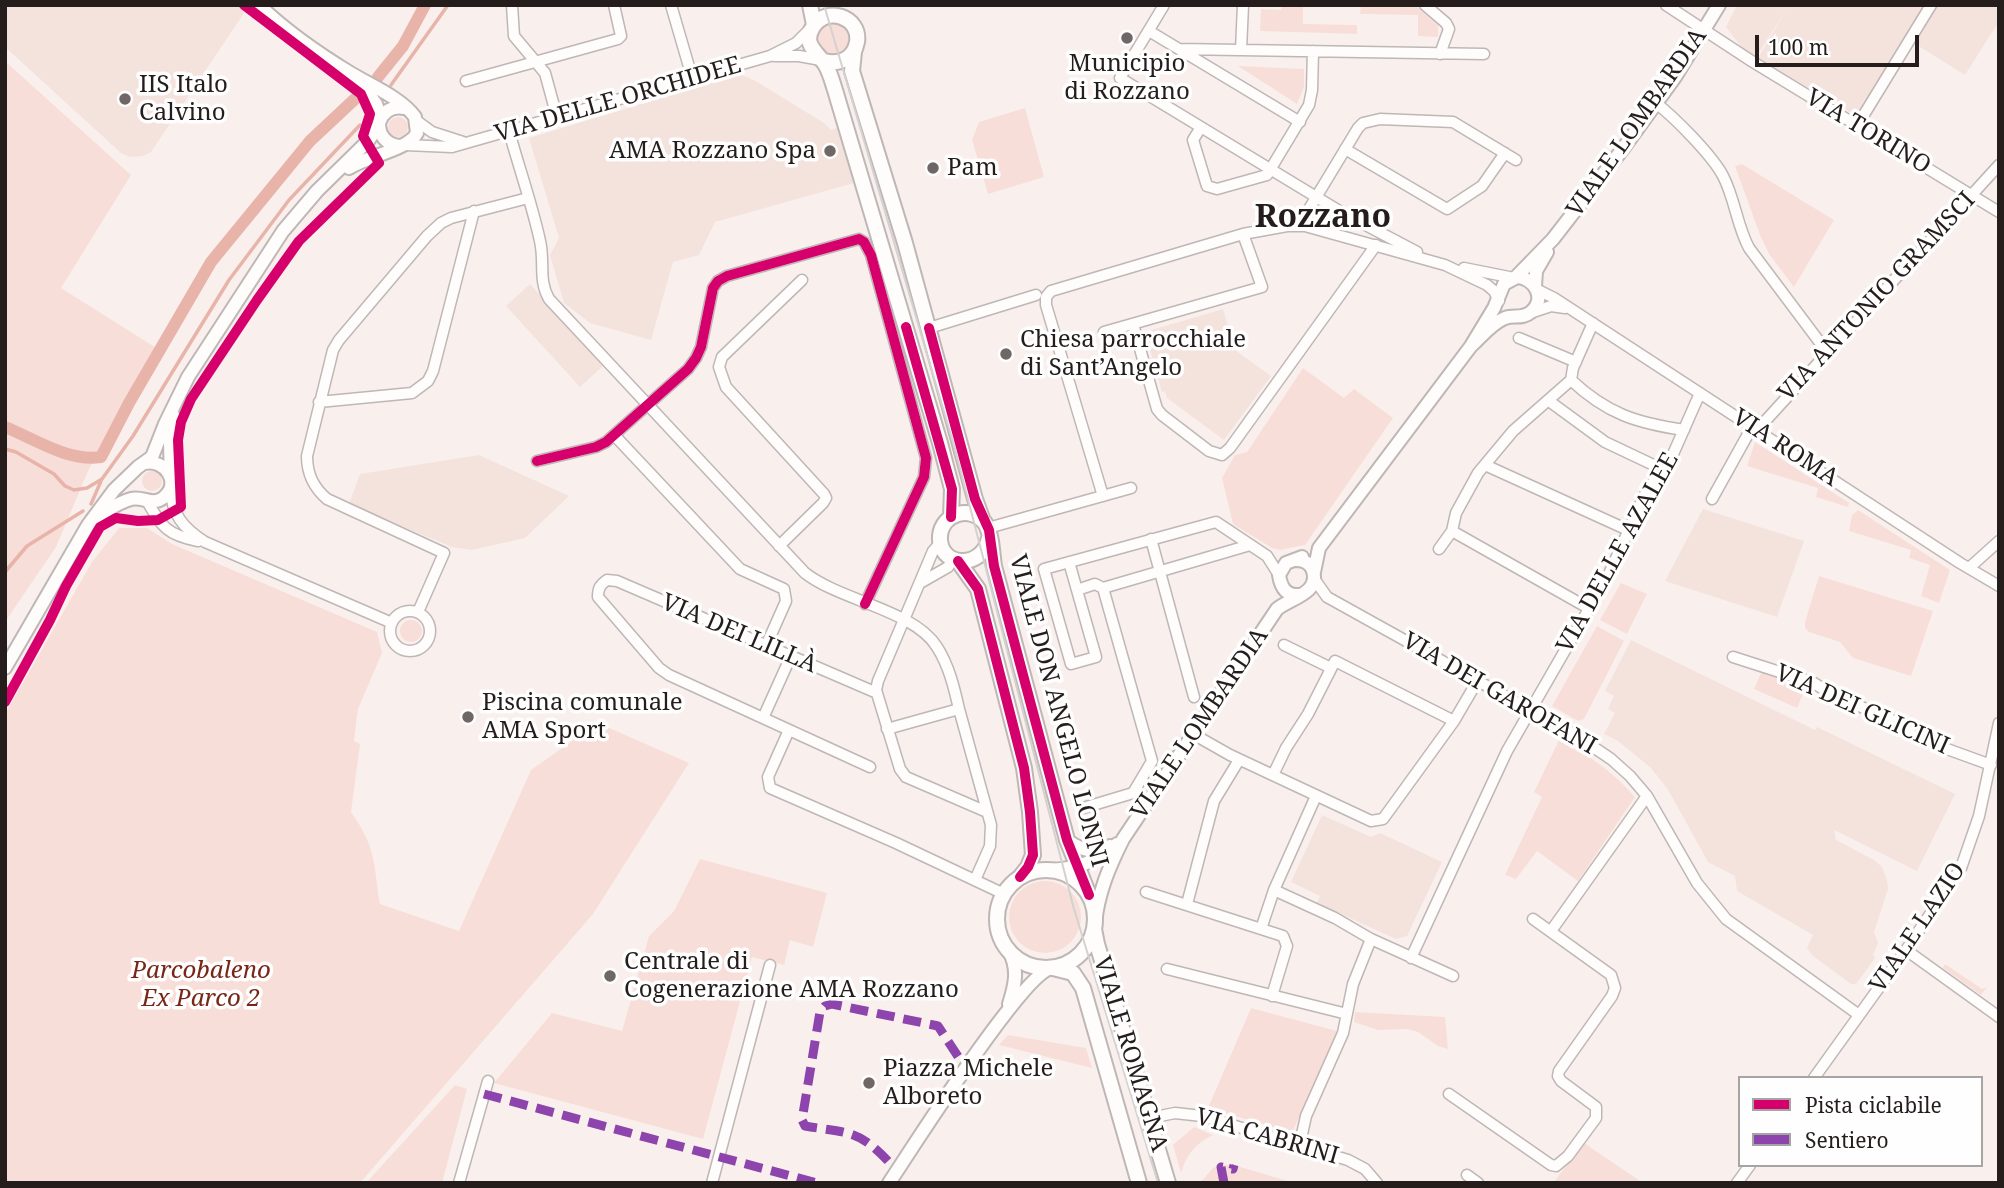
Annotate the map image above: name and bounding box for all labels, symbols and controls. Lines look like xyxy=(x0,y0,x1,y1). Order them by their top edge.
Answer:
scale bar xyxy=(1759,21,1924,65)
street label: VIALE LOMBARDIA xyxy=(1561,23,1713,223)
marker: Municipio di Rozzano xyxy=(1119,30,1135,46)
text: 100 m xyxy=(1768,33,1829,61)
place label: Municipio di Rozzano xyxy=(1064,50,1190,106)
street label: VIA DELLE ORCHIDEE xyxy=(492,51,744,149)
place label: IIS Italo Calvino xyxy=(139,71,228,127)
street label: VIA TORINO xyxy=(1800,83,1936,181)
marker: IIS Italo Calvino xyxy=(117,91,133,107)
place label: AMA Rozzano Spa xyxy=(609,137,816,165)
marker: AMA Rozzano Spa xyxy=(822,143,838,159)
place label: Pam xyxy=(947,154,998,182)
marker: Pam xyxy=(925,160,941,176)
street label: VIA ANTONIO GRAMSCI xyxy=(1773,186,1981,408)
district label: Rozzano xyxy=(1255,199,1391,237)
place label: Chiesa parrocchiale di Sant’Angelo xyxy=(1020,326,1246,382)
marker: Chiesa parrocchiale di Sant’Angelo xyxy=(998,346,1014,362)
street label: VIA ROMA xyxy=(1727,403,1843,493)
street label: VIA DELLE AZALEE xyxy=(1551,448,1685,658)
street label: VIALE DON ANGELO LONNI xyxy=(1002,552,1114,870)
street label: VIA DEI LILLÀ xyxy=(657,588,821,680)
street label: VIALE LOMBARDIA xyxy=(1125,623,1275,825)
street label: VIA DEI GAROFANI xyxy=(1397,627,1601,761)
street label: VIA DEI GLICINI xyxy=(1771,659,1953,761)
place label: Piscina comunale AMA Sport xyxy=(482,689,683,745)
marker: Piscina comunale AMA Sport xyxy=(460,709,476,725)
street label: VIALE LAZIO xyxy=(1864,857,1972,999)
place label: Centrale di Cogenerazione AMA Rozzano xyxy=(624,948,959,1004)
street label: VIALE ROMAGNA xyxy=(1087,953,1173,1155)
park label: Parcobaleno Ex Parco 2 xyxy=(131,957,271,1013)
marker: Centrale di Cogenerazione AMA Rozzano xyxy=(602,968,618,984)
place label: Piazza Michele Alboreto xyxy=(883,1055,1053,1111)
marker: Piazza Michele Alboreto xyxy=(861,1075,877,1091)
legend xyxy=(1738,1076,1983,1167)
text: Pista ciclabile xyxy=(1805,1091,1942,1119)
street label: VIA CABRINI xyxy=(1192,1103,1342,1171)
text: Sentiero xyxy=(1805,1126,1889,1154)

